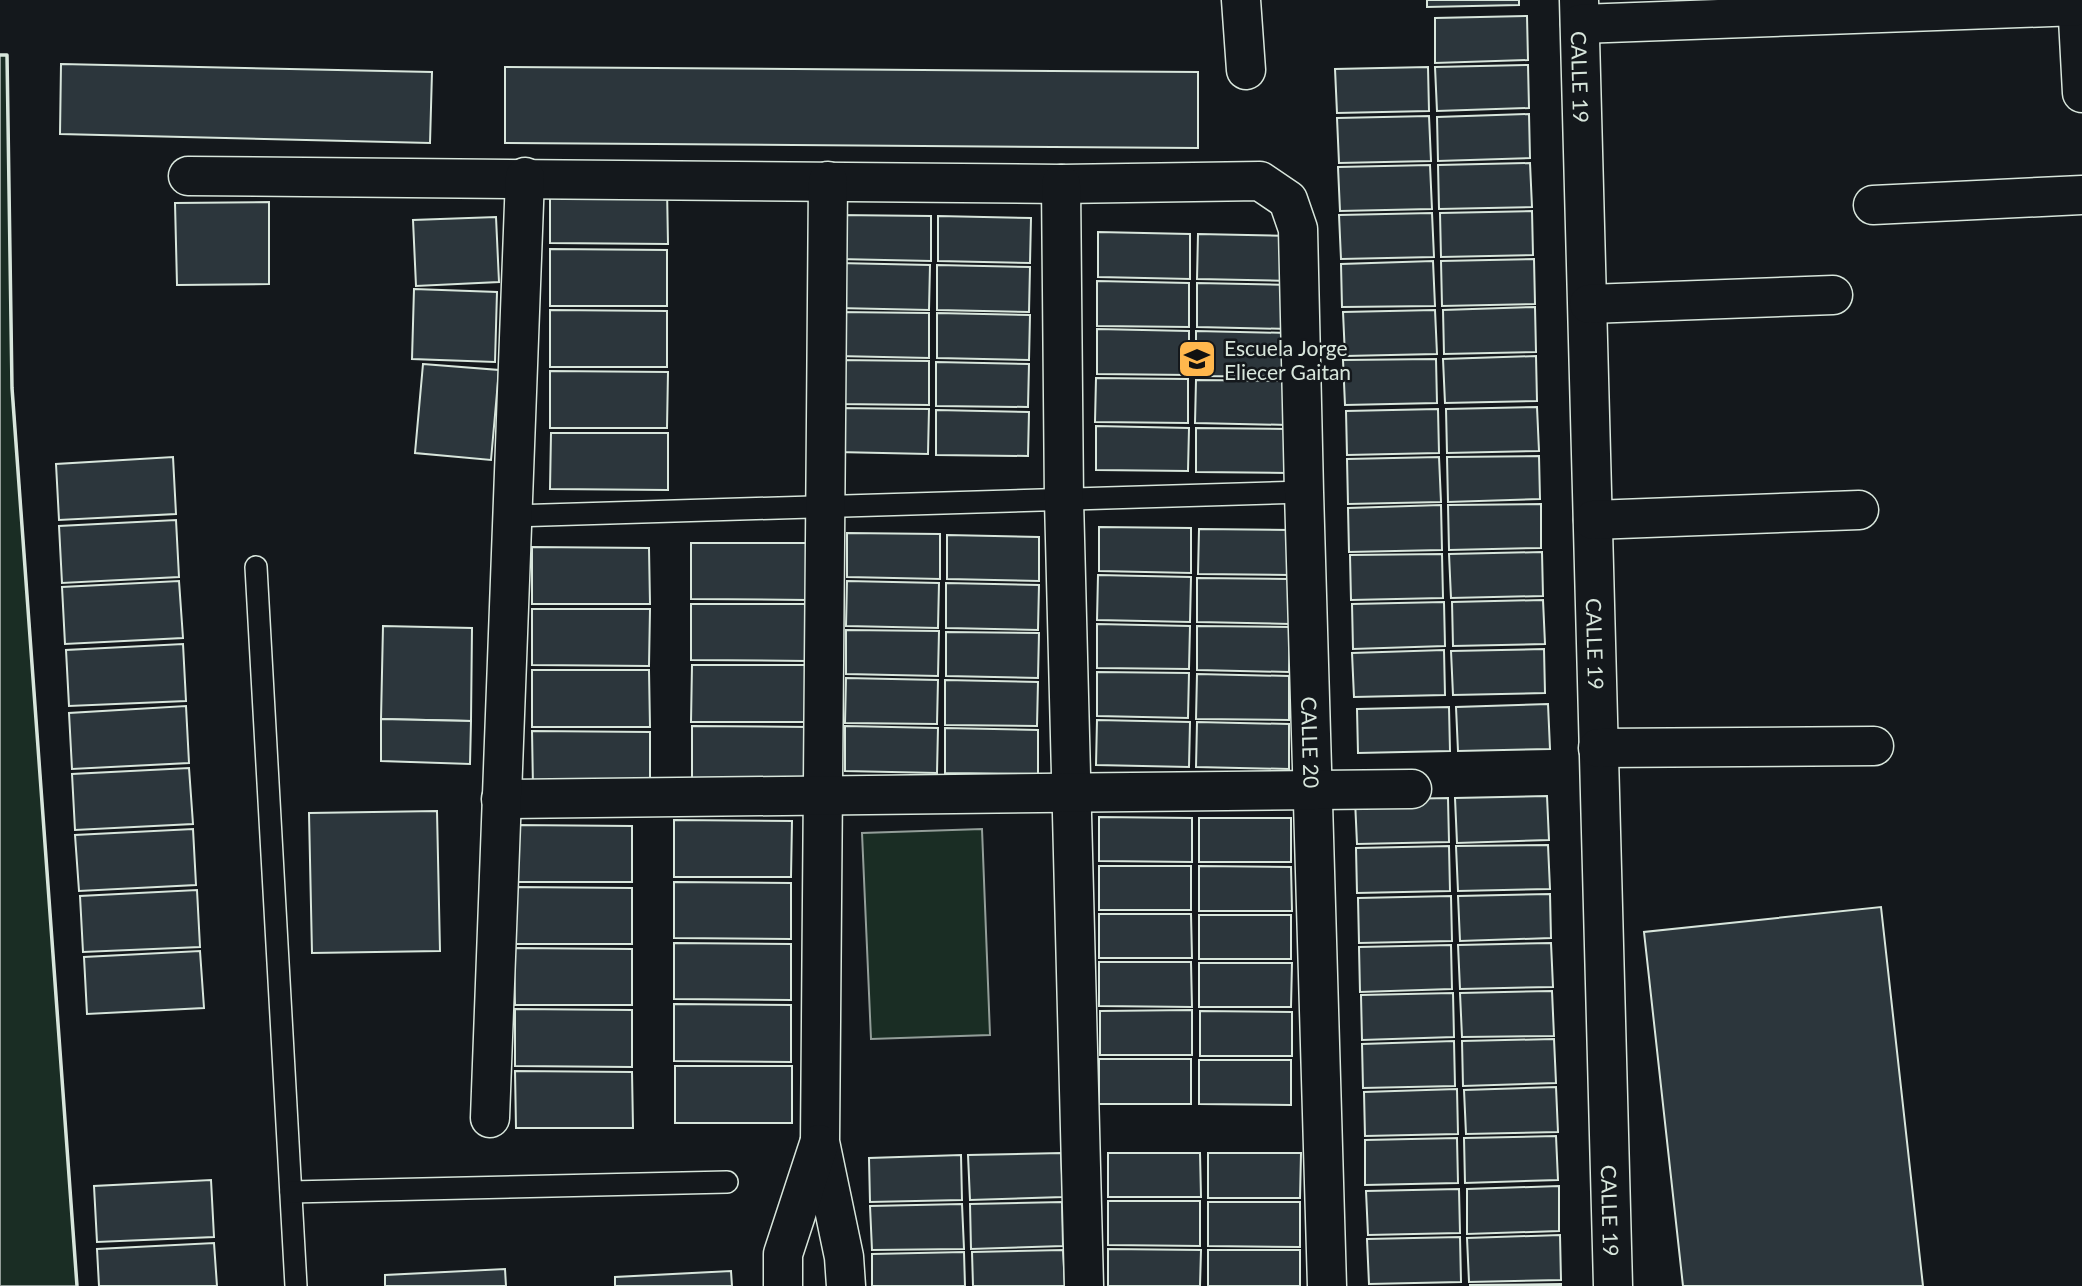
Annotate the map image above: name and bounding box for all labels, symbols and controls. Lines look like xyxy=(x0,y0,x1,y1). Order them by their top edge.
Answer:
street label: CALLE 19 xyxy=(1567,31,1595,123)
place label: Escuela Jorge Eliecer Gaitan xyxy=(1224,335,1351,384)
school or university icon: Escuela Jorge Eliecer Gaitan xyxy=(1176,338,1218,380)
street label: CALLE 19 xyxy=(1582,598,1610,690)
street label: CALLE 20 xyxy=(1297,696,1325,788)
street label: CALLE 19 xyxy=(1597,1164,1625,1257)

